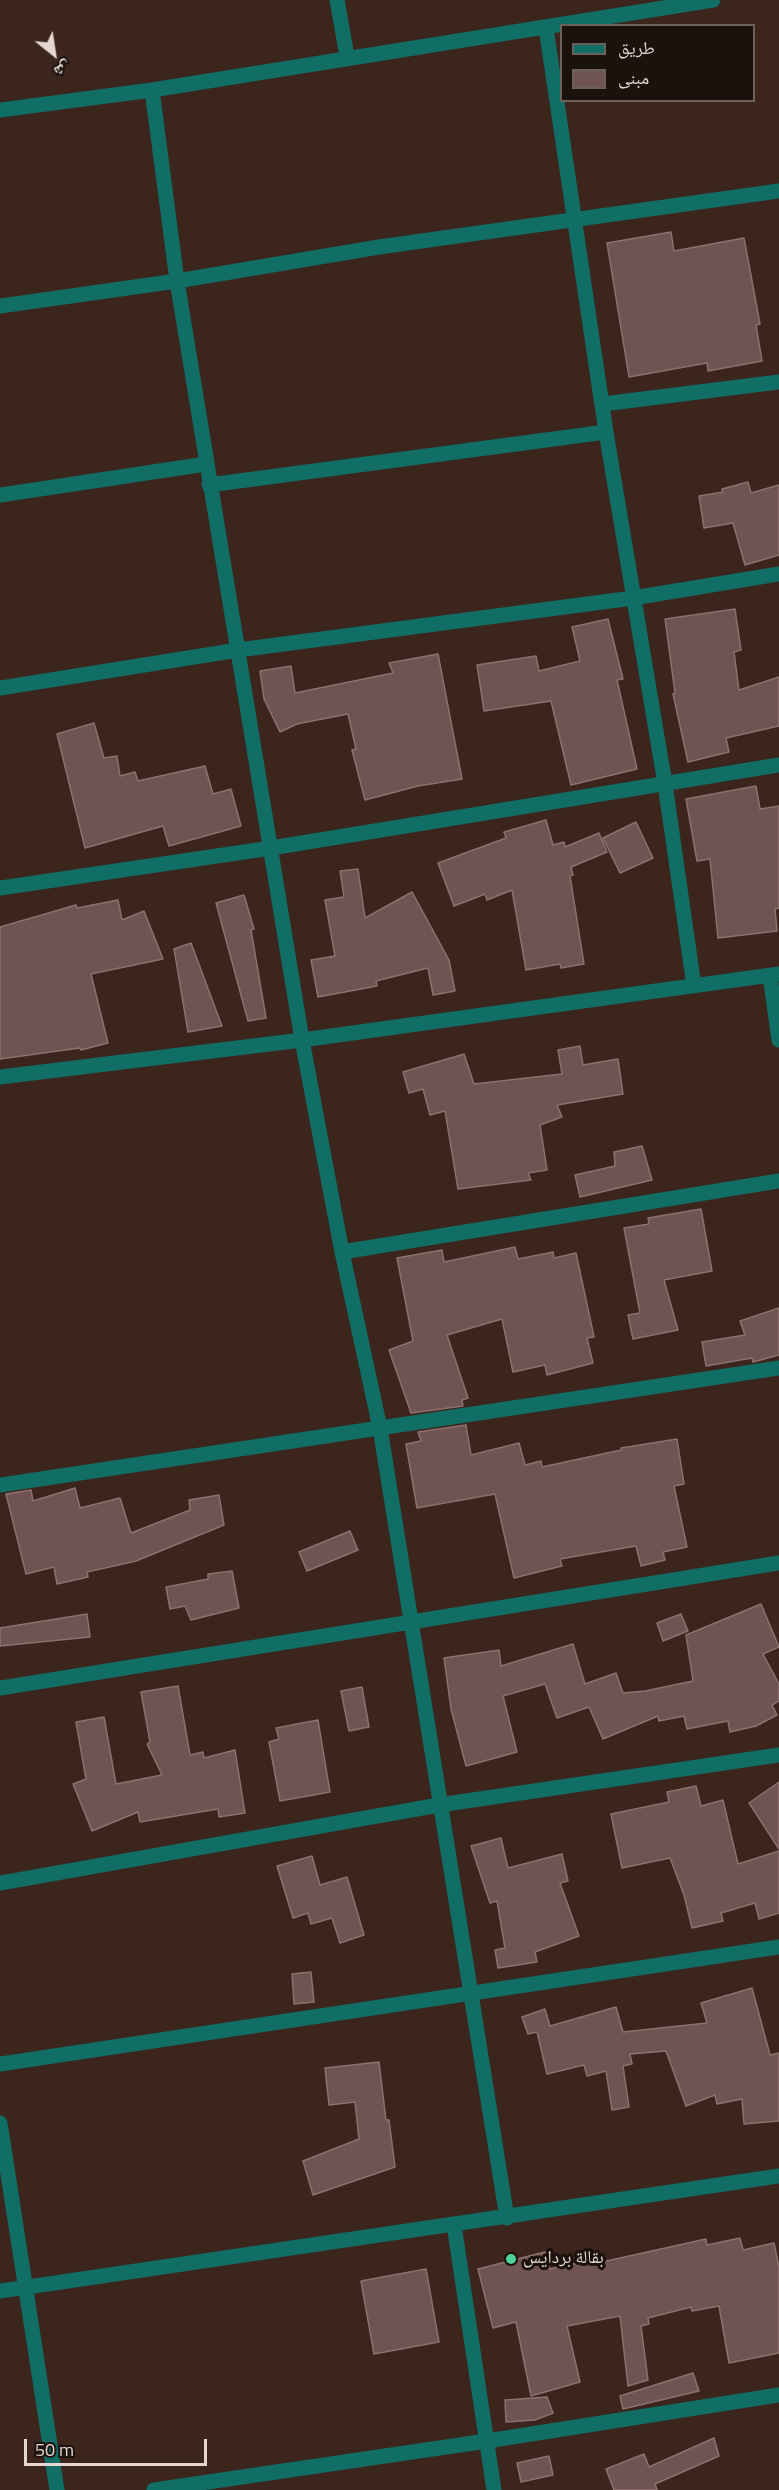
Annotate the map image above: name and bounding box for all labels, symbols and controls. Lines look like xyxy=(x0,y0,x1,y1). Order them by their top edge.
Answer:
north arrow xyxy=(24,24,84,84)
legend xyxy=(560,24,755,102)
text: طريق xyxy=(618,34,655,61)
text: ش xyxy=(50,55,76,84)
text: مبنى xyxy=(618,64,649,91)
place label: بقالة بردايس xyxy=(523,2248,604,2270)
marker: بقالة بردايس xyxy=(504,2252,518,2266)
scale bar xyxy=(27,2427,210,2465)
text: 50 m xyxy=(35,2436,74,2463)

